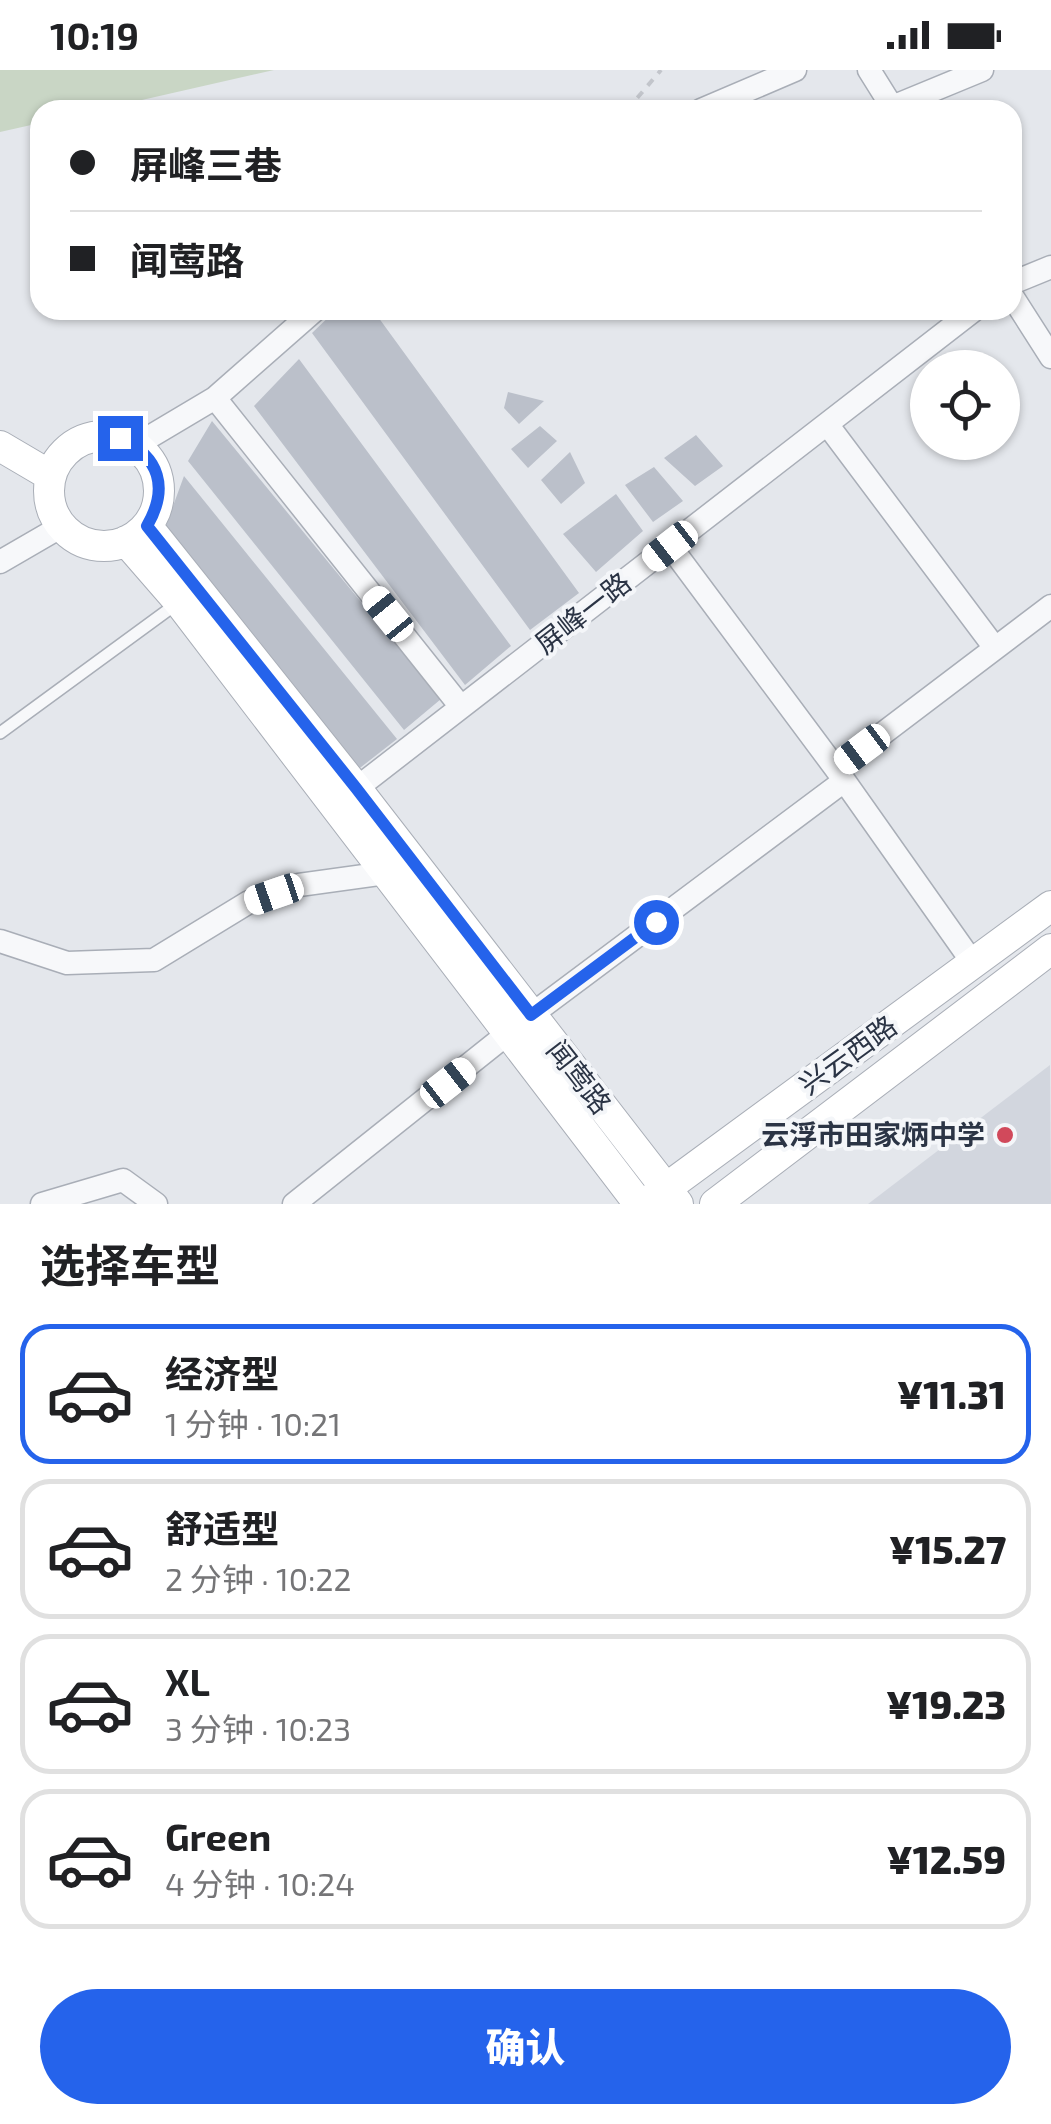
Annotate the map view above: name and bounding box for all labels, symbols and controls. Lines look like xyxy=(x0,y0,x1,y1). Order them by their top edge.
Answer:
text: 10:19 xyxy=(50,12,139,58)
text: 屏峰三巷 xyxy=(130,141,282,187)
text: 闻莺路 xyxy=(130,237,244,283)
map controls xyxy=(910,350,1020,460)
button: locate xyxy=(910,350,1020,460)
route end xyxy=(98,416,143,461)
car xyxy=(637,516,703,576)
street label: 屏峰一路 xyxy=(528,564,637,660)
car xyxy=(357,581,419,647)
car xyxy=(829,719,895,779)
car xyxy=(241,870,307,918)
route start xyxy=(634,900,679,945)
street label: 兴云西路 xyxy=(792,1008,903,1101)
street label: 闻莺路 xyxy=(541,1033,619,1120)
car xyxy=(415,1053,481,1113)
place label: 云浮市田家炳中学 xyxy=(761,1117,985,1151)
marker: 云浮市田家炳中学 xyxy=(994,1124,1016,1146)
text: 选择车型 xyxy=(40,1237,220,1291)
icon: car xyxy=(45,1349,135,1439)
text: 经济型 xyxy=(165,1350,279,1396)
text: ¥11.31 xyxy=(897,1371,1006,1417)
text: 1 分钟 · 10:21 xyxy=(165,1404,341,1442)
icon: car xyxy=(45,1504,135,1594)
text: 舒适型 xyxy=(165,1505,279,1551)
text: ¥15.27 xyxy=(889,1526,1006,1572)
text: 2 分钟 · 10:22 xyxy=(165,1559,352,1597)
text: XL xyxy=(165,1658,210,1704)
icon: car xyxy=(45,1659,135,1749)
text: ¥19.23 xyxy=(886,1681,1006,1727)
text: 3 分钟 · 10:23 xyxy=(165,1709,351,1747)
text: Green xyxy=(165,1813,271,1859)
icon: car xyxy=(45,1814,135,1904)
text: ¥12.59 xyxy=(887,1836,1006,1882)
text: 4 分钟 · 10:24 xyxy=(165,1864,355,1902)
button: 确认 xyxy=(40,1989,1011,2104)

